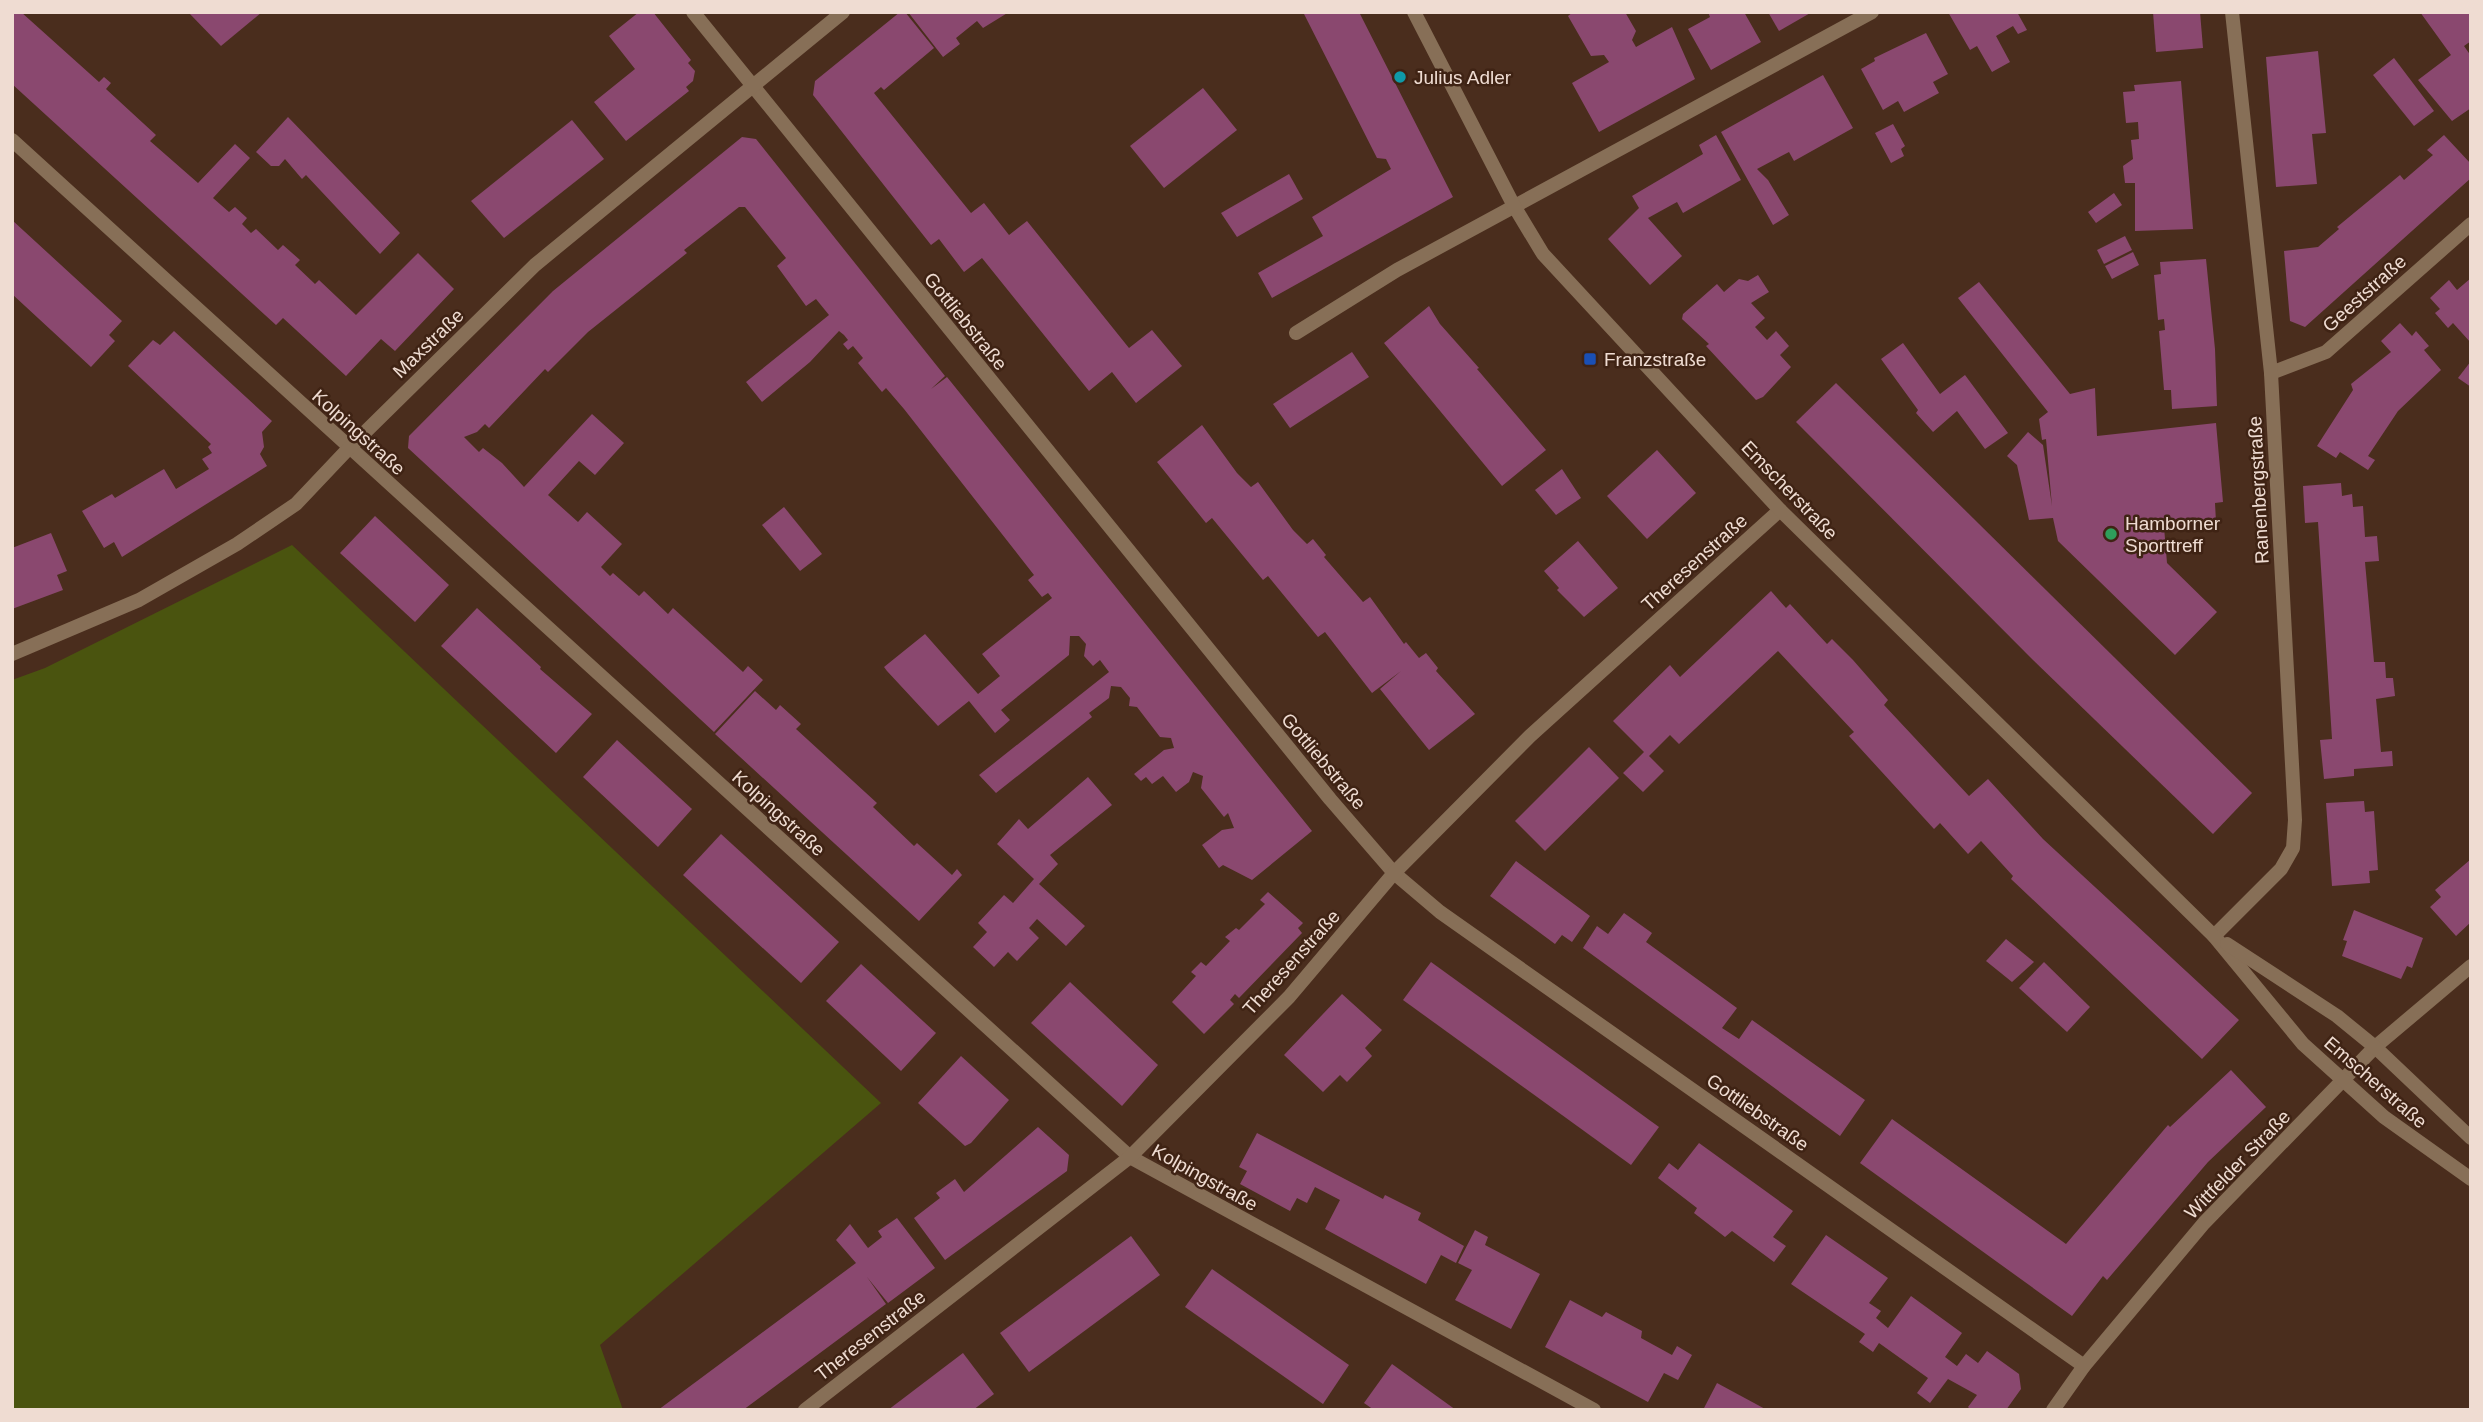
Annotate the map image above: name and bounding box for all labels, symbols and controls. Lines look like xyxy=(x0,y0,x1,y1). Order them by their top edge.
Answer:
place label: Julius Adler xyxy=(1414,67,1512,88)
marker: Julius Adler xyxy=(1392,69,1408,85)
street label: Geeststraße xyxy=(2318,251,2410,336)
street label: Gottliebstraße xyxy=(920,268,1011,374)
street label: Maxstraße xyxy=(389,305,468,382)
place label: Franzstraße xyxy=(1604,349,1706,370)
marker: Franzstraße xyxy=(1582,351,1598,367)
street label: Kolpingstraße xyxy=(308,385,409,479)
street label: Ranenbergstraße xyxy=(2244,416,2273,564)
street label: Emscherstraße xyxy=(1737,437,1842,544)
street label: Theresenstraße xyxy=(1637,510,1751,615)
place label: Hamborner Sporttreff xyxy=(2125,513,2221,556)
marker: Hamborner Sporttreff xyxy=(2103,526,2119,542)
street label: Gottliebstraße xyxy=(1277,709,1370,814)
street label: Kolpingstraße xyxy=(728,766,829,860)
street label: Theresenstraße xyxy=(1239,905,1344,1019)
street label: Emscherstraße xyxy=(2320,1032,2431,1133)
street label: Gottliebstraße xyxy=(1703,1070,1813,1155)
street label: Wittfelder Straße xyxy=(2180,1106,2294,1223)
street label: Kolpingstraße xyxy=(1148,1140,1261,1215)
street label: Theresenstraße xyxy=(811,1286,930,1385)

